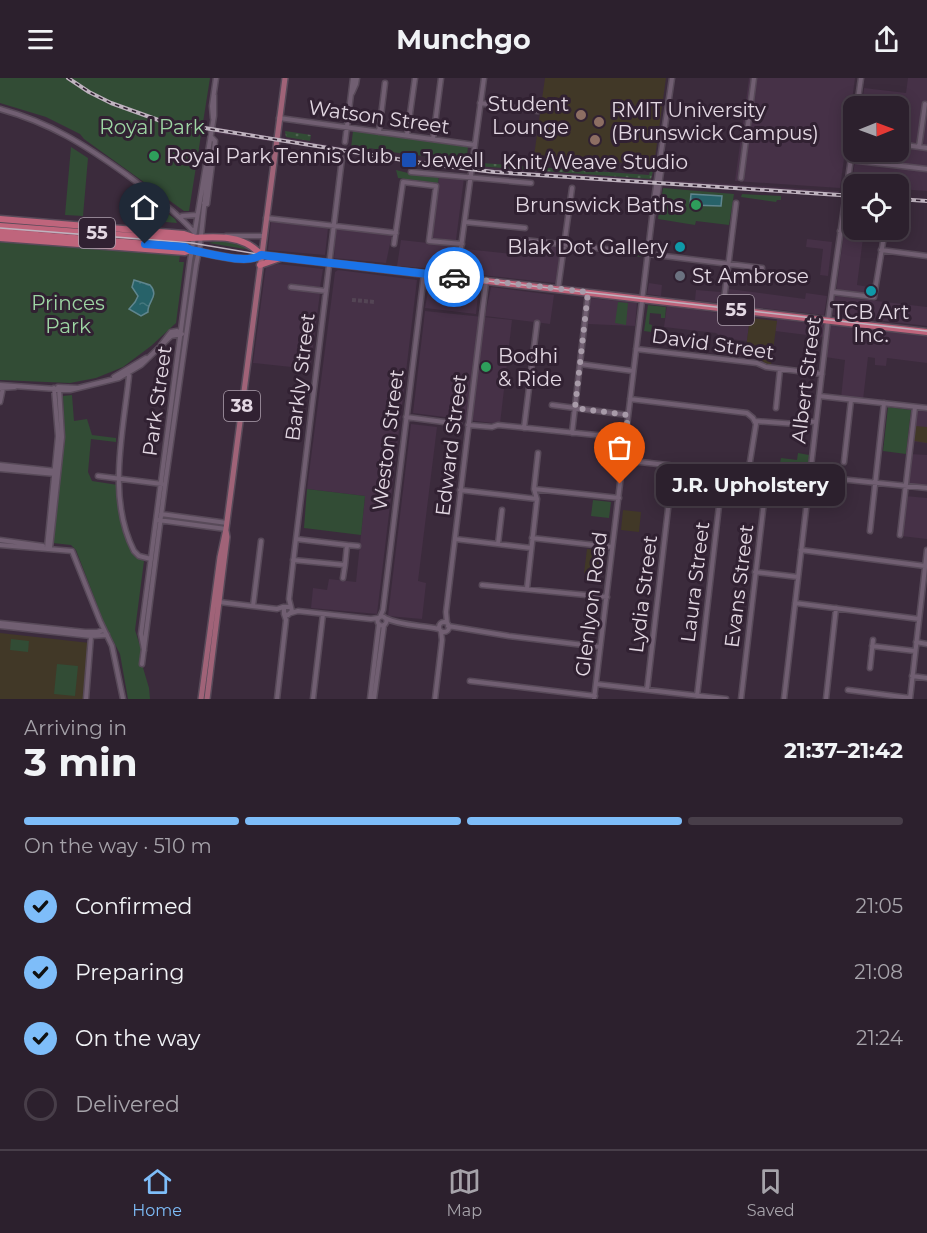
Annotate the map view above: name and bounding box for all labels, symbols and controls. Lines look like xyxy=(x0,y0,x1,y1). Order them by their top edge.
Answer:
icon: menu xyxy=(24,23,57,56)
text: Munchgo xyxy=(396,23,531,56)
icon: share xyxy=(870,23,903,56)
place label: Student Lounge xyxy=(488,92,569,139)
street label: Watson Street xyxy=(307,95,451,139)
north arrow xyxy=(843,96,909,162)
map controls xyxy=(843,96,909,240)
place label: RMIT University (Brunswick Campus) xyxy=(611,98,819,145)
marker: Student Lounge xyxy=(574,108,588,122)
park label: Royal Park xyxy=(99,115,205,139)
marker: RMIT University (Brunswick Campus) xyxy=(592,115,606,129)
marker: Knit/Weave Studio xyxy=(588,133,602,147)
place label: Royal Park Tennis Club xyxy=(166,144,393,168)
place label: Jewell xyxy=(421,148,484,172)
marker: Royal Park Tennis Club xyxy=(147,149,161,163)
place label: Knit/Weave Studio xyxy=(502,150,688,174)
marker: Jewell xyxy=(400,151,418,169)
button: locate xyxy=(843,174,909,240)
pin xyxy=(119,182,170,244)
icon: home xyxy=(128,191,161,224)
place label: Brunswick Baths xyxy=(515,193,684,217)
marker: Brunswick Baths xyxy=(689,198,703,212)
road number: 55 xyxy=(79,218,115,248)
place label: Blak Dot Gallery xyxy=(507,235,668,259)
marker: Blak Dot Gallery xyxy=(673,240,687,254)
courier xyxy=(424,247,484,307)
icon: car xyxy=(438,261,471,294)
place label: St Ambrose xyxy=(692,264,809,288)
marker: St Ambrose xyxy=(673,269,687,283)
marker: TCB Art Inc. xyxy=(864,284,878,298)
park label: Princes Park xyxy=(31,291,105,338)
road number: 55 xyxy=(718,295,754,325)
place label: TCB Art Inc. xyxy=(833,300,909,347)
street label: Barkly Street xyxy=(280,312,320,442)
street label: Albert Street xyxy=(786,315,826,445)
street label: David Street xyxy=(650,324,776,364)
street label: Park Street xyxy=(137,344,177,458)
place label: Bodhi & Ride xyxy=(498,344,562,391)
marker: Bodhi & Ride xyxy=(479,360,493,374)
street label: Weston Street xyxy=(367,368,409,512)
street label: Edward Street xyxy=(430,373,472,517)
road number: 38 xyxy=(224,391,260,421)
pin xyxy=(594,422,645,484)
icon: bag xyxy=(603,431,636,464)
callout: J.R. Upholstery xyxy=(656,463,845,505)
text: J.R. Upholstery xyxy=(672,473,829,497)
street label: Laura Street xyxy=(676,520,714,644)
street label: Evans Street xyxy=(720,523,758,649)
street label: Glenlyon Road xyxy=(570,530,612,678)
street label: Lydia Street xyxy=(624,534,662,654)
text: Arriving in xyxy=(24,716,127,740)
text: 21:37–21:42 xyxy=(784,737,903,764)
text: 3 min xyxy=(24,738,138,786)
text: On the way · 510 m xyxy=(24,834,212,858)
icon: check xyxy=(24,890,57,923)
text: Confirmed xyxy=(75,893,192,920)
text: 21:05 xyxy=(856,894,903,918)
icon: check xyxy=(24,956,57,989)
text: Preparing xyxy=(75,959,184,986)
text: 21:08 xyxy=(854,960,903,984)
icon: check xyxy=(24,1022,57,1055)
text: On the way xyxy=(75,1025,200,1052)
text: 21:24 xyxy=(856,1026,903,1050)
text: Delivered xyxy=(75,1091,180,1118)
tab: Home xyxy=(132,1165,182,1220)
tab: Map xyxy=(447,1165,482,1220)
tab: Saved xyxy=(747,1165,795,1220)

